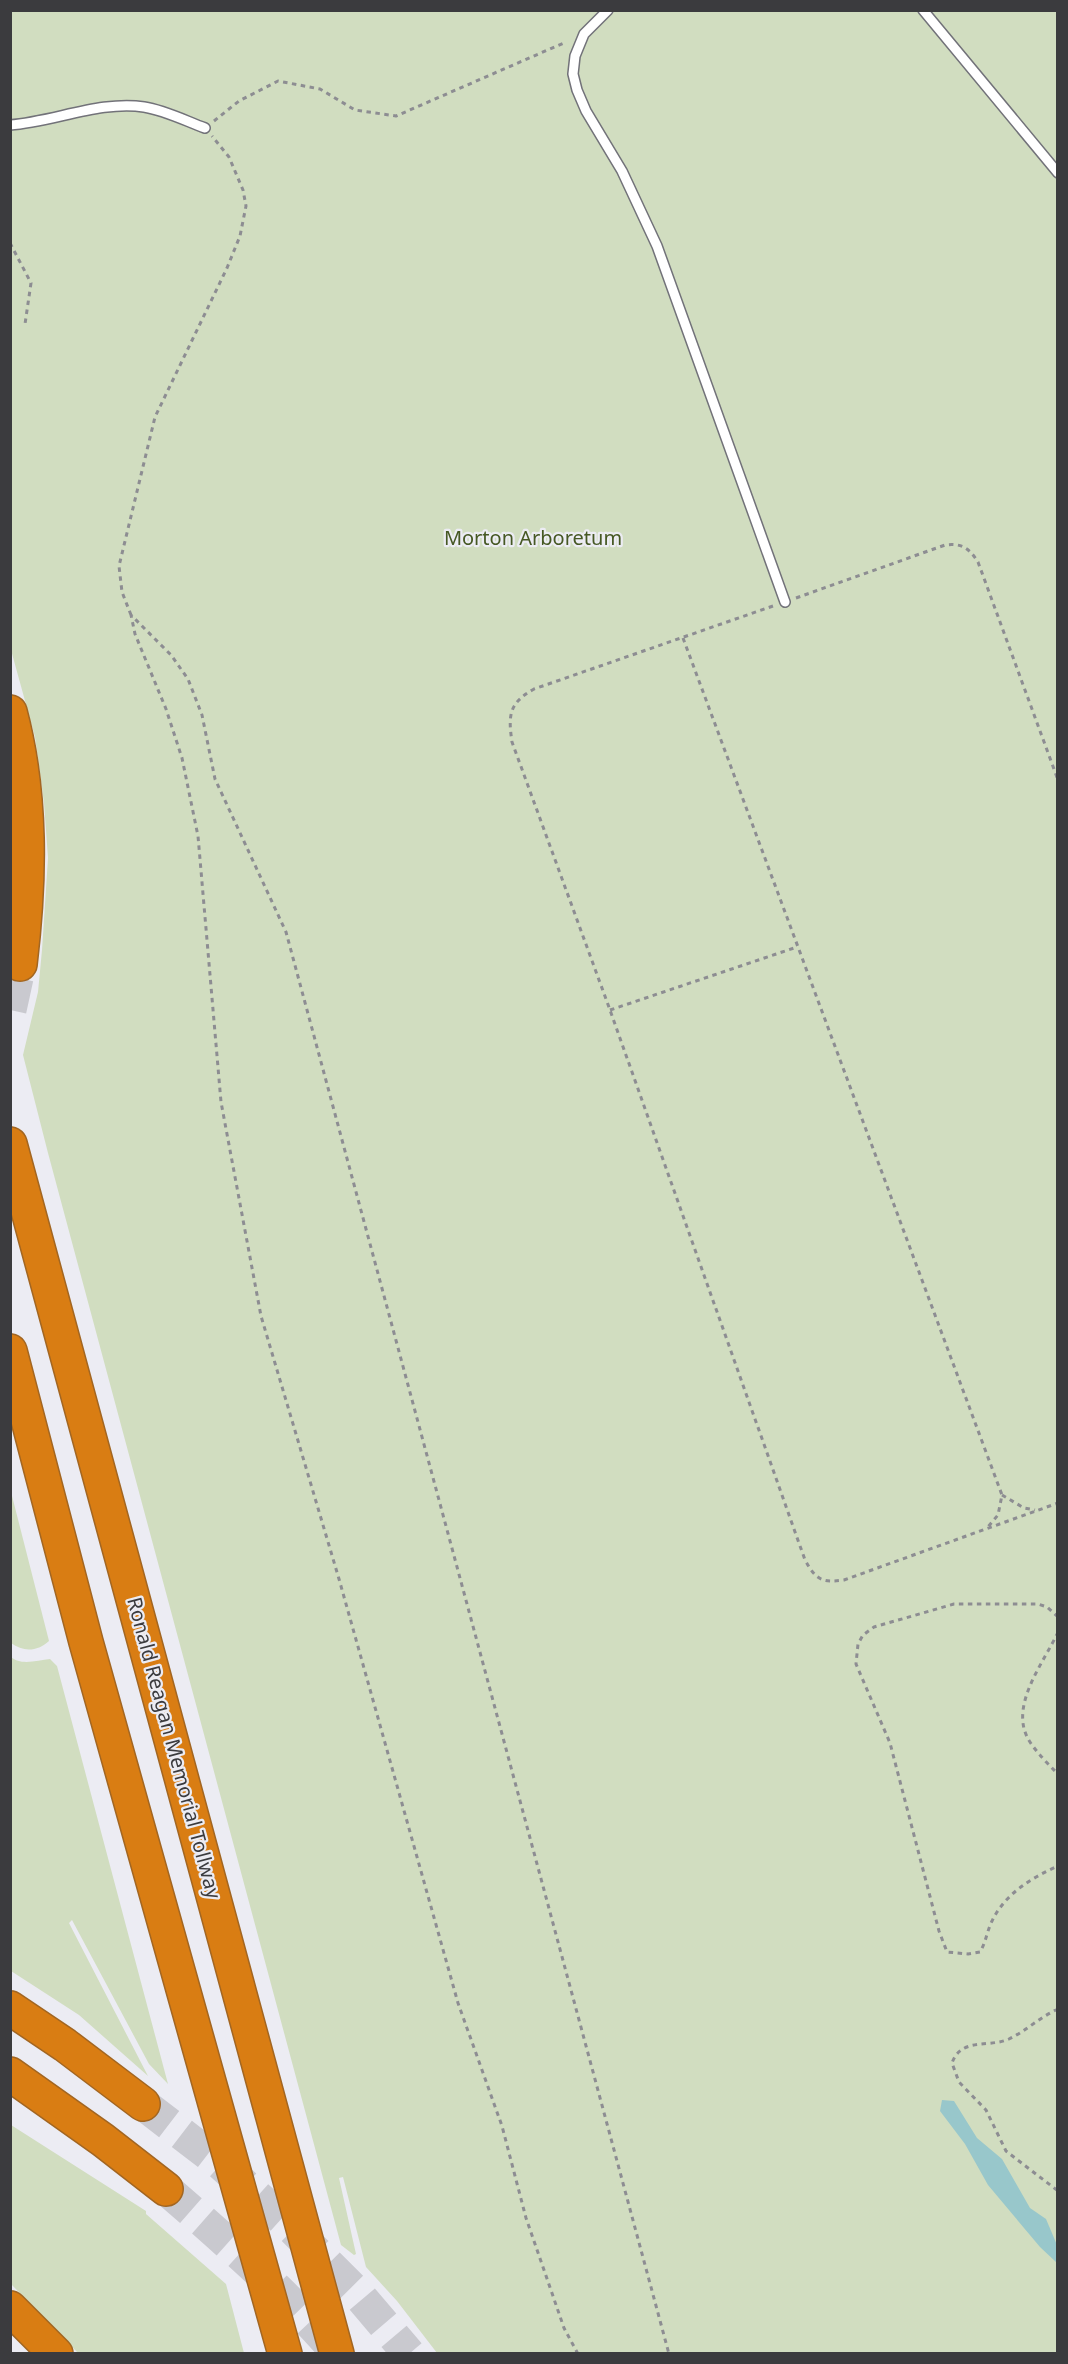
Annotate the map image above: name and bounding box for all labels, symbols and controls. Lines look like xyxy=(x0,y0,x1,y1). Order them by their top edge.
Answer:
park label: Morton Arboretum xyxy=(444,524,622,551)
street label: Ronald Reagan Memorial Tollway xyxy=(121,1594,228,1902)

